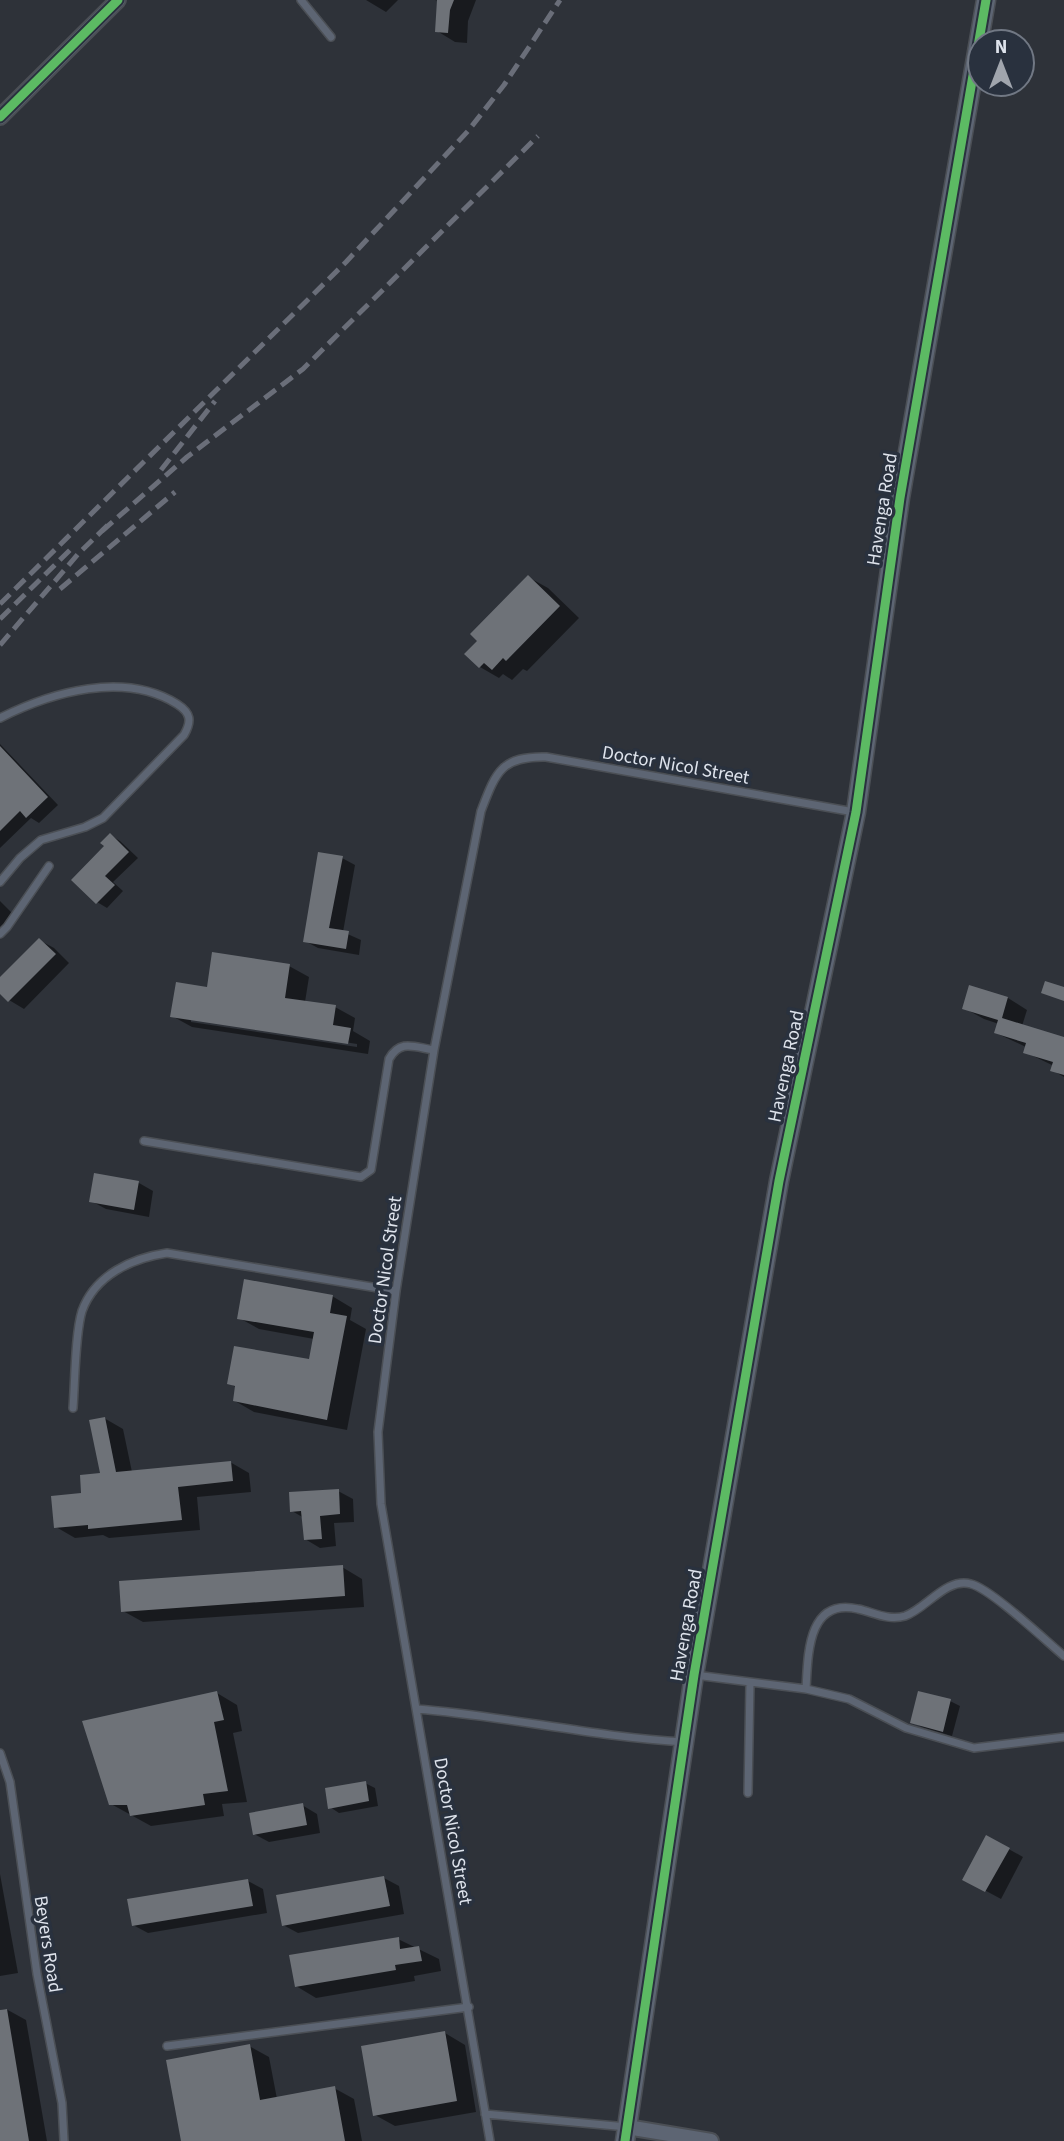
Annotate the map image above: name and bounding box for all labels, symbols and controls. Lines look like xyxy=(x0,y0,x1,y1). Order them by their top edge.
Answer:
north arrow xyxy=(966,28,1036,98)
text: N xyxy=(995,34,1007,61)
street label: Havenga Road xyxy=(860,451,905,568)
street label: Doctor Nicol Street xyxy=(600,739,752,792)
street label: Havenga Road xyxy=(761,1008,812,1125)
street label: Doctor Nicol Street xyxy=(362,1194,409,1346)
street label: Havenga Road xyxy=(663,1567,710,1684)
street label: Doctor Nicol Street xyxy=(426,1756,479,1908)
street label: Beyers Road xyxy=(27,1894,69,1995)

